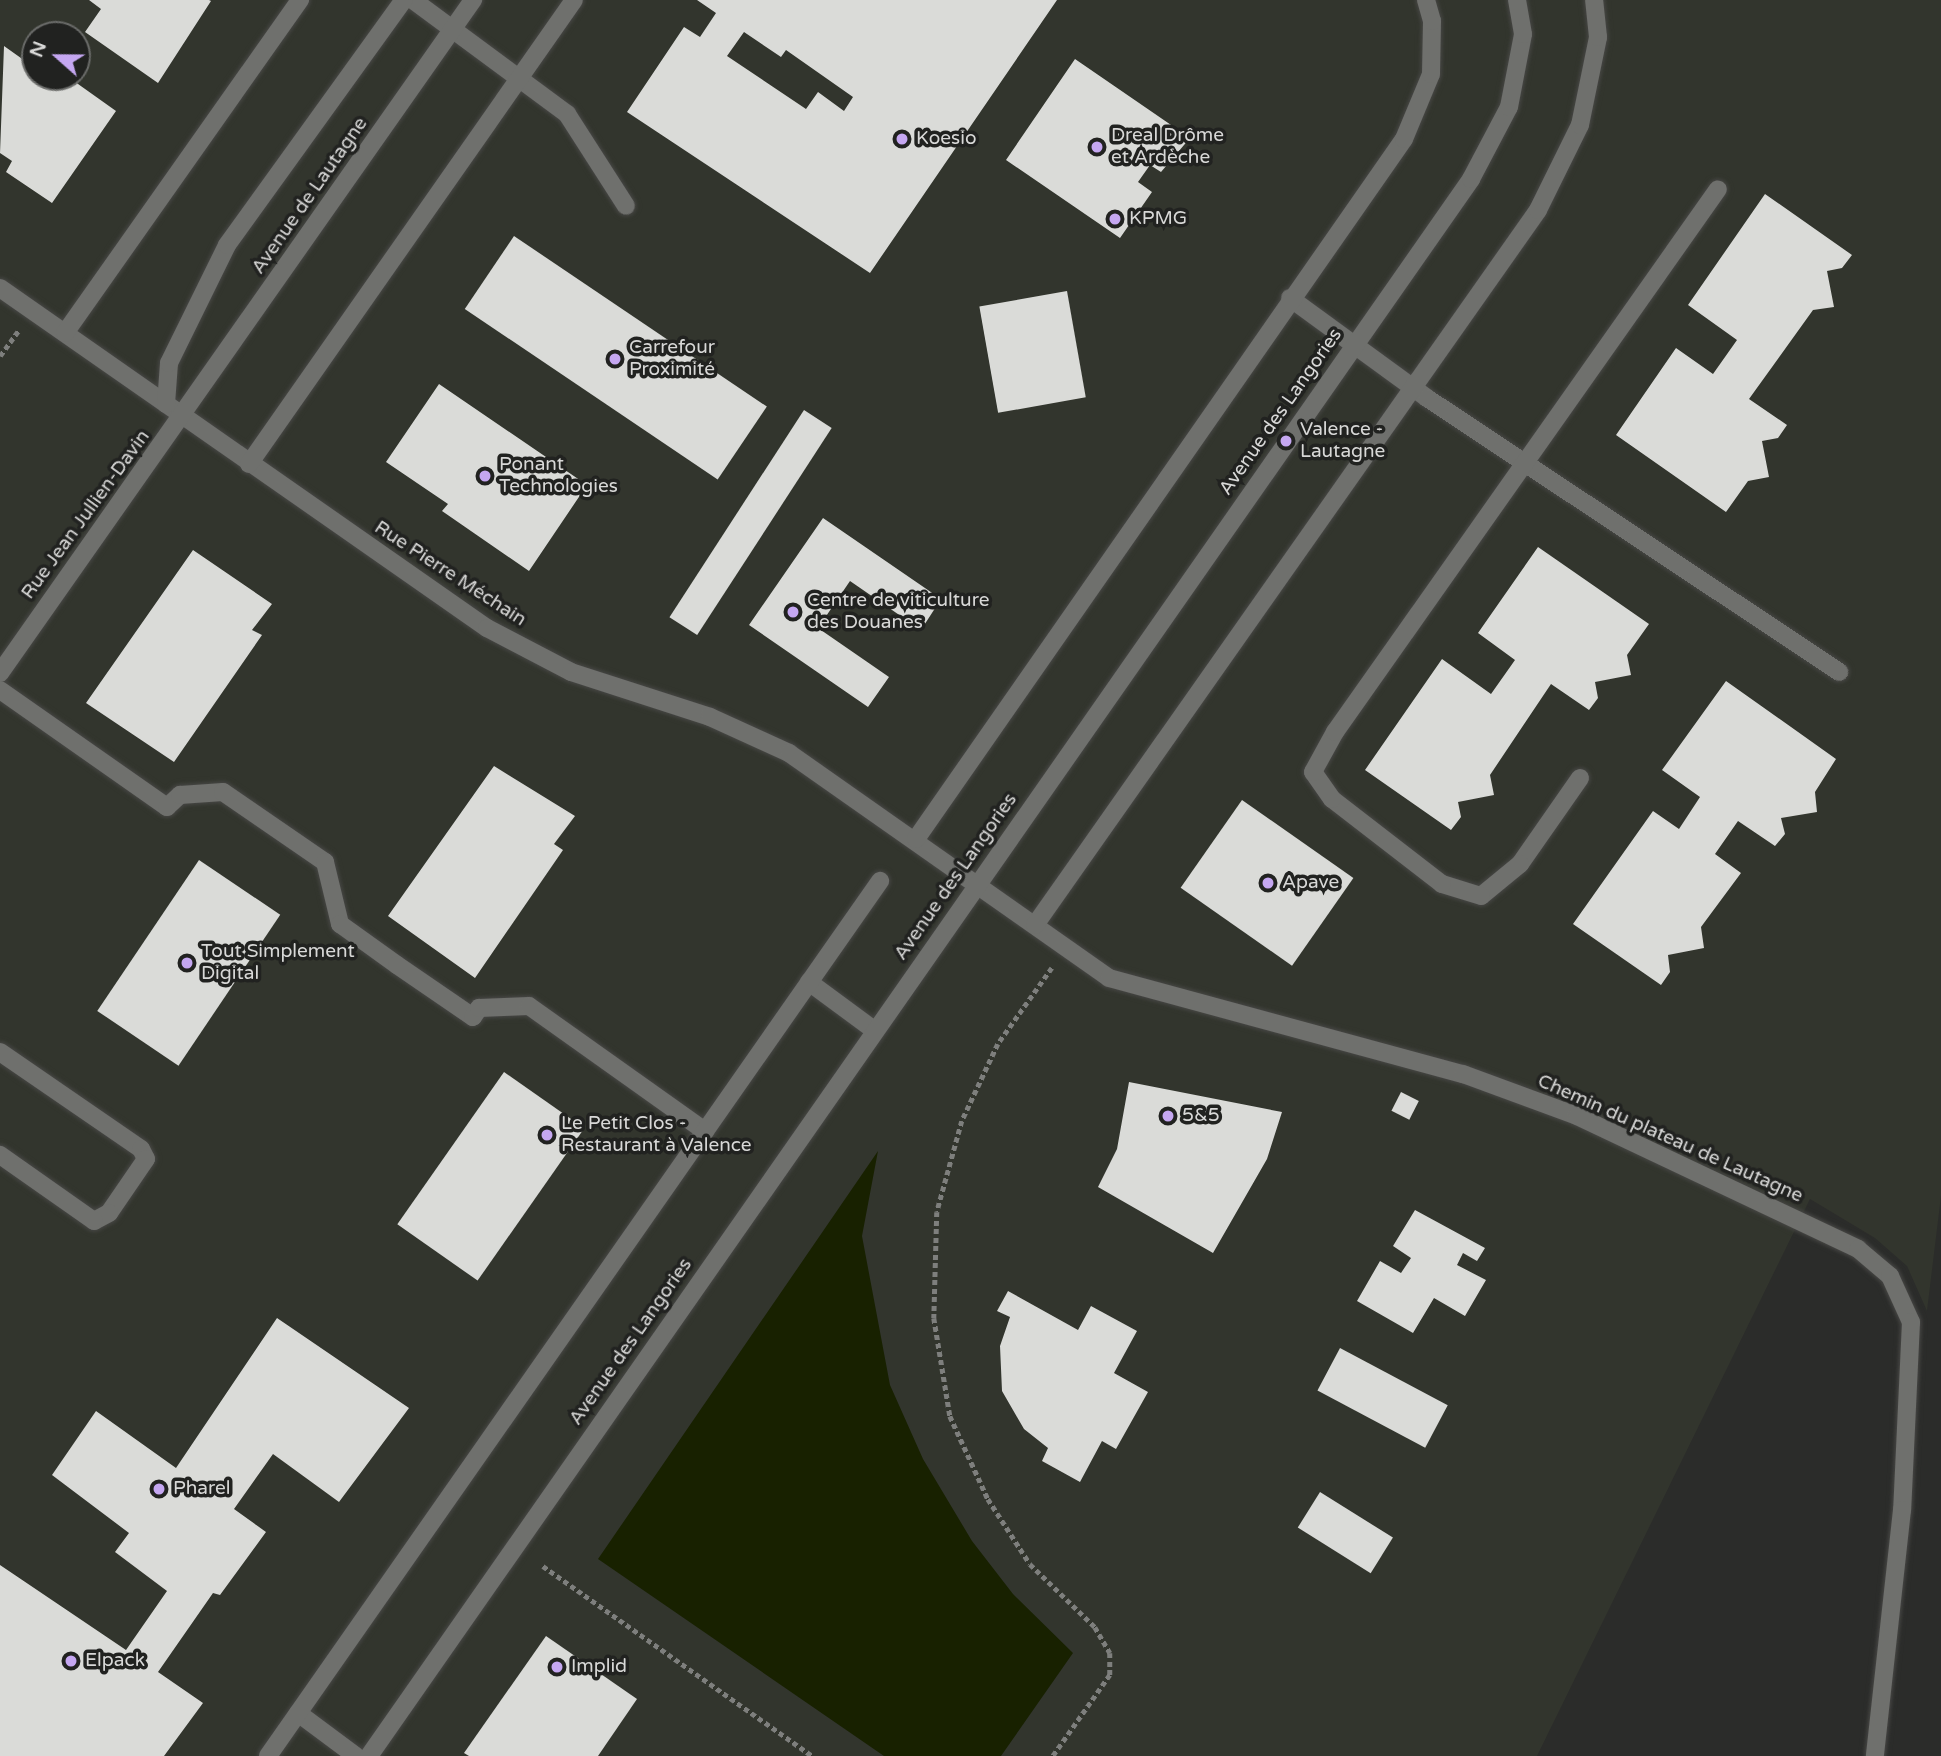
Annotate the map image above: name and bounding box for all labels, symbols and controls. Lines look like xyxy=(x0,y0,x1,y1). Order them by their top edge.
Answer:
north arrow xyxy=(21,21,91,91)
text: N xyxy=(25,38,51,60)
street label: Avenue de Lautagne xyxy=(247,113,373,279)
place label: Dreal Drôme et Ardèche xyxy=(1111,125,1224,169)
place label: Koesio xyxy=(916,128,976,150)
marker: Koesio xyxy=(894,131,910,147)
marker: Dreal Drôme et Ardèche xyxy=(1089,139,1105,155)
place label: KPMG xyxy=(1129,208,1187,230)
marker: KPMG xyxy=(1107,211,1123,227)
street label: Avenue des Langories xyxy=(1215,324,1347,500)
place label: Carrefour Proximité xyxy=(629,337,715,381)
marker: Carrefour Proximité xyxy=(607,351,623,367)
place label: Valence - Lautagne xyxy=(1300,419,1385,463)
street label: Rue Jean Jullien-Davin xyxy=(17,426,155,604)
marker: Valence - Lautagne xyxy=(1278,433,1294,449)
place label: Ponant Technologies xyxy=(499,454,618,498)
marker: Ponant Technologies xyxy=(477,468,493,484)
street label: Rue Pierre Méchain xyxy=(370,516,530,632)
place label: Centre de viticulture des Douanes xyxy=(807,590,989,634)
marker: Centre de viticulture des Douanes xyxy=(785,604,801,620)
street label: Avenue des Langories xyxy=(890,789,1022,965)
place label: Apave xyxy=(1282,872,1339,894)
marker: Apave xyxy=(1260,875,1276,891)
place label: Tout Simplement Digital xyxy=(201,941,355,985)
marker: Tout Simplement Digital xyxy=(179,955,195,971)
street label: Chemin du plateau de Lautagne xyxy=(1534,1070,1806,1208)
place label: 5&5 xyxy=(1182,1105,1220,1127)
marker: 5&5 xyxy=(1160,1108,1176,1124)
place label: Le Petit Clos - Restaurant à Valence xyxy=(561,1113,752,1157)
marker: Le Petit Clos - Restaurant à Valence xyxy=(539,1127,555,1143)
street label: Avenue des Langories xyxy=(565,1254,697,1430)
place label: Pharel xyxy=(173,1478,230,1500)
marker: Pharel xyxy=(151,1481,167,1497)
place label: Elpack xyxy=(85,1650,145,1672)
marker: Elpack xyxy=(63,1653,79,1669)
place label: Implid xyxy=(571,1656,627,1678)
marker: Implid xyxy=(549,1659,565,1675)

